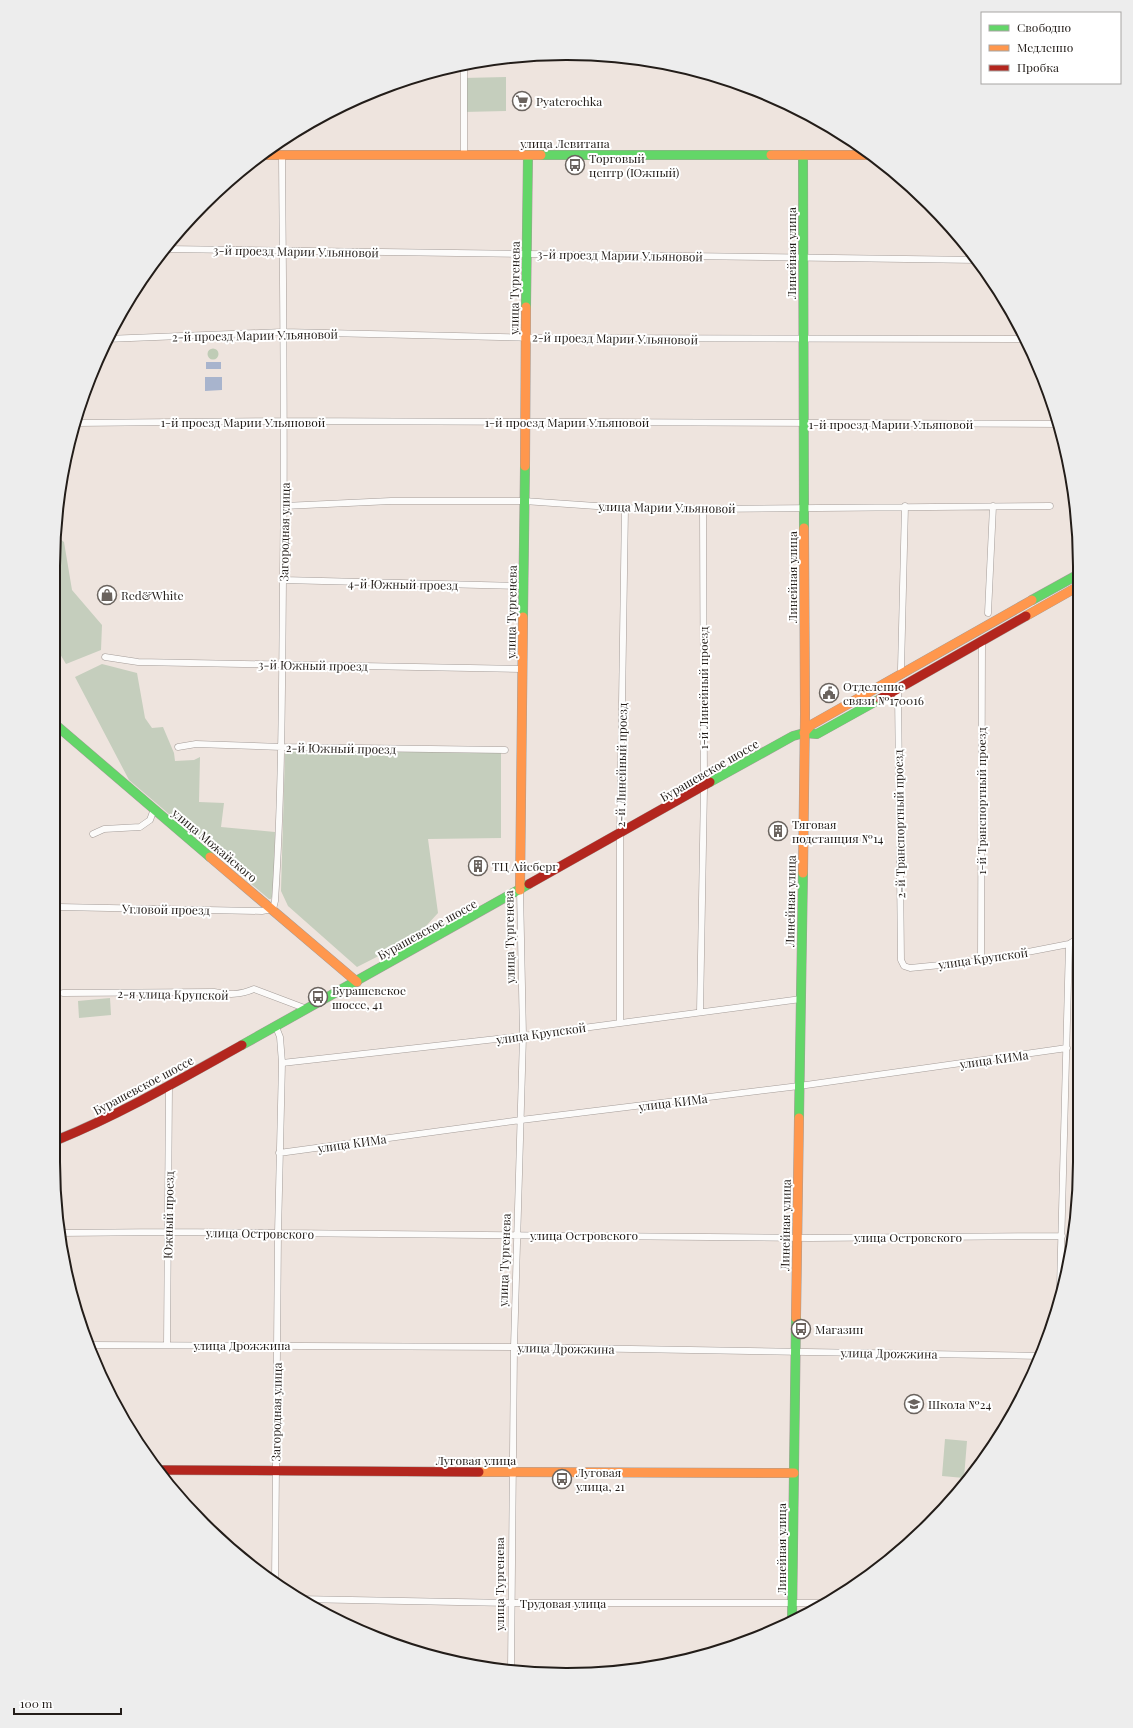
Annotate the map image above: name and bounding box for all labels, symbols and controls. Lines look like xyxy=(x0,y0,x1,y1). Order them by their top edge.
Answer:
legend xyxy=(981,12,1121,84)
text: Свободно xyxy=(1017,19,1072,35)
text: Медленно xyxy=(1017,39,1074,55)
text: Пробка xyxy=(1017,59,1059,75)
supermarket icon: Pyaterochka xyxy=(511,90,533,112)
place label: Pyaterochka xyxy=(536,93,602,109)
street label: улица Левитана xyxy=(519,135,610,151)
place label: Торговый центр (Южный) xyxy=(589,150,679,180)
bus stop icon: Торговый центр (Южный) xyxy=(564,154,586,176)
street label: Линейная улица xyxy=(783,207,799,300)
street label: улица Тургенева xyxy=(505,241,523,336)
street label: 3-й проезд Марии Ульяновой xyxy=(213,242,379,260)
street label: 3-й проезд Марии Ульяновой xyxy=(537,246,703,264)
street label: 2-й проезд Марии Ульяновой xyxy=(172,326,339,344)
street label: 2-й проезд Марии Ульяновой xyxy=(532,329,699,347)
street label: 1-й проезд Марии Ульяновой xyxy=(161,414,326,430)
street label: 1-й проезд Марии Ульяновой xyxy=(485,414,650,430)
street label: 1-й проезд Марии Ульяновой xyxy=(809,416,974,432)
street label: Загородная улица xyxy=(275,482,293,582)
street label: улица Марии Ульяновой xyxy=(597,498,736,516)
street label: Линейная улица xyxy=(784,531,800,624)
street label: улица Тургенева xyxy=(502,565,520,660)
street label: 4-й Южный проезд xyxy=(348,575,459,593)
shop icon: Red&White xyxy=(96,584,118,606)
place label: Red&White xyxy=(121,587,184,603)
street label: 1-й Линейный проезд xyxy=(695,626,711,750)
street label: 3-й Южный проезд xyxy=(258,656,369,674)
place label: Отделение связи №170016 xyxy=(843,678,924,708)
public building icon: Отделение связи №170016 xyxy=(818,682,840,704)
street label: 2-й Линейный проезд xyxy=(612,702,630,827)
street label: 1-й Транспортный проезд xyxy=(973,726,989,875)
street label: Бурашевское шоссе xyxy=(657,735,761,805)
street label: 2-й Южный проезд xyxy=(286,739,397,757)
street label: 2-й Транспортный проезд xyxy=(890,749,908,899)
street label: улица Можайского xyxy=(168,804,261,886)
place label: Тяговая подстанция №14 xyxy=(792,816,884,846)
building icon: Тяговая подстанция №14 xyxy=(767,820,789,842)
building icon: ТЦ Айсберг xyxy=(467,855,489,877)
street label: Линейная улица xyxy=(781,855,799,948)
place label: ТЦ Айсберг xyxy=(492,858,558,874)
street label: улица Тургенева xyxy=(500,890,518,985)
street label: Бурашевское шоссе xyxy=(374,895,480,963)
street label: Угловой проезд xyxy=(121,900,211,918)
street label: улица Крупской xyxy=(936,944,1029,972)
place label: Бурашевское шоссе, 41 xyxy=(332,982,406,1012)
street label: 2-я улица Крупской xyxy=(117,985,229,1003)
bus stop icon: Бурашевское шоссе, 41 xyxy=(307,986,329,1008)
street label: улица Крупской xyxy=(494,1019,587,1047)
street label: улица КИМа xyxy=(958,1046,1029,1072)
street label: Бурашевское шоссе xyxy=(90,1052,196,1118)
street label: улица КИМа xyxy=(637,1090,708,1114)
street label: улица КИМа xyxy=(316,1130,387,1156)
street label: Южный проезд xyxy=(159,1170,177,1259)
street label: Линейная улица xyxy=(776,1179,794,1272)
street label: улица Тургенева xyxy=(494,1213,514,1308)
street label: улица Островского xyxy=(205,1224,315,1242)
street label: улица Островского xyxy=(529,1227,638,1243)
street label: улица Островского xyxy=(853,1229,962,1245)
bus stop icon: Магазин xyxy=(790,1318,812,1340)
place label: Магазин xyxy=(815,1321,863,1337)
street label: улица Дрожжина xyxy=(193,1337,291,1353)
street label: улица Дрожжина xyxy=(516,1339,615,1357)
street label: улица Дрожжина xyxy=(839,1344,938,1362)
street label: Загородная улица xyxy=(267,1362,285,1462)
school or university icon: Школа №24 xyxy=(903,1393,925,1415)
place label: Школа №24 xyxy=(928,1396,992,1412)
street label: Луговая улица xyxy=(435,1452,516,1468)
place label: Луговая улица, 21 xyxy=(575,1464,625,1494)
bus stop icon: Луговая улица, 21 xyxy=(551,1468,573,1490)
street label: Линейная улица xyxy=(773,1503,789,1596)
street label: улица Тургенева xyxy=(491,1537,507,1632)
street label: Трудовая улица xyxy=(520,1595,606,1611)
scale bar xyxy=(14,1690,121,1716)
text: 100 m xyxy=(20,1695,53,1711)

